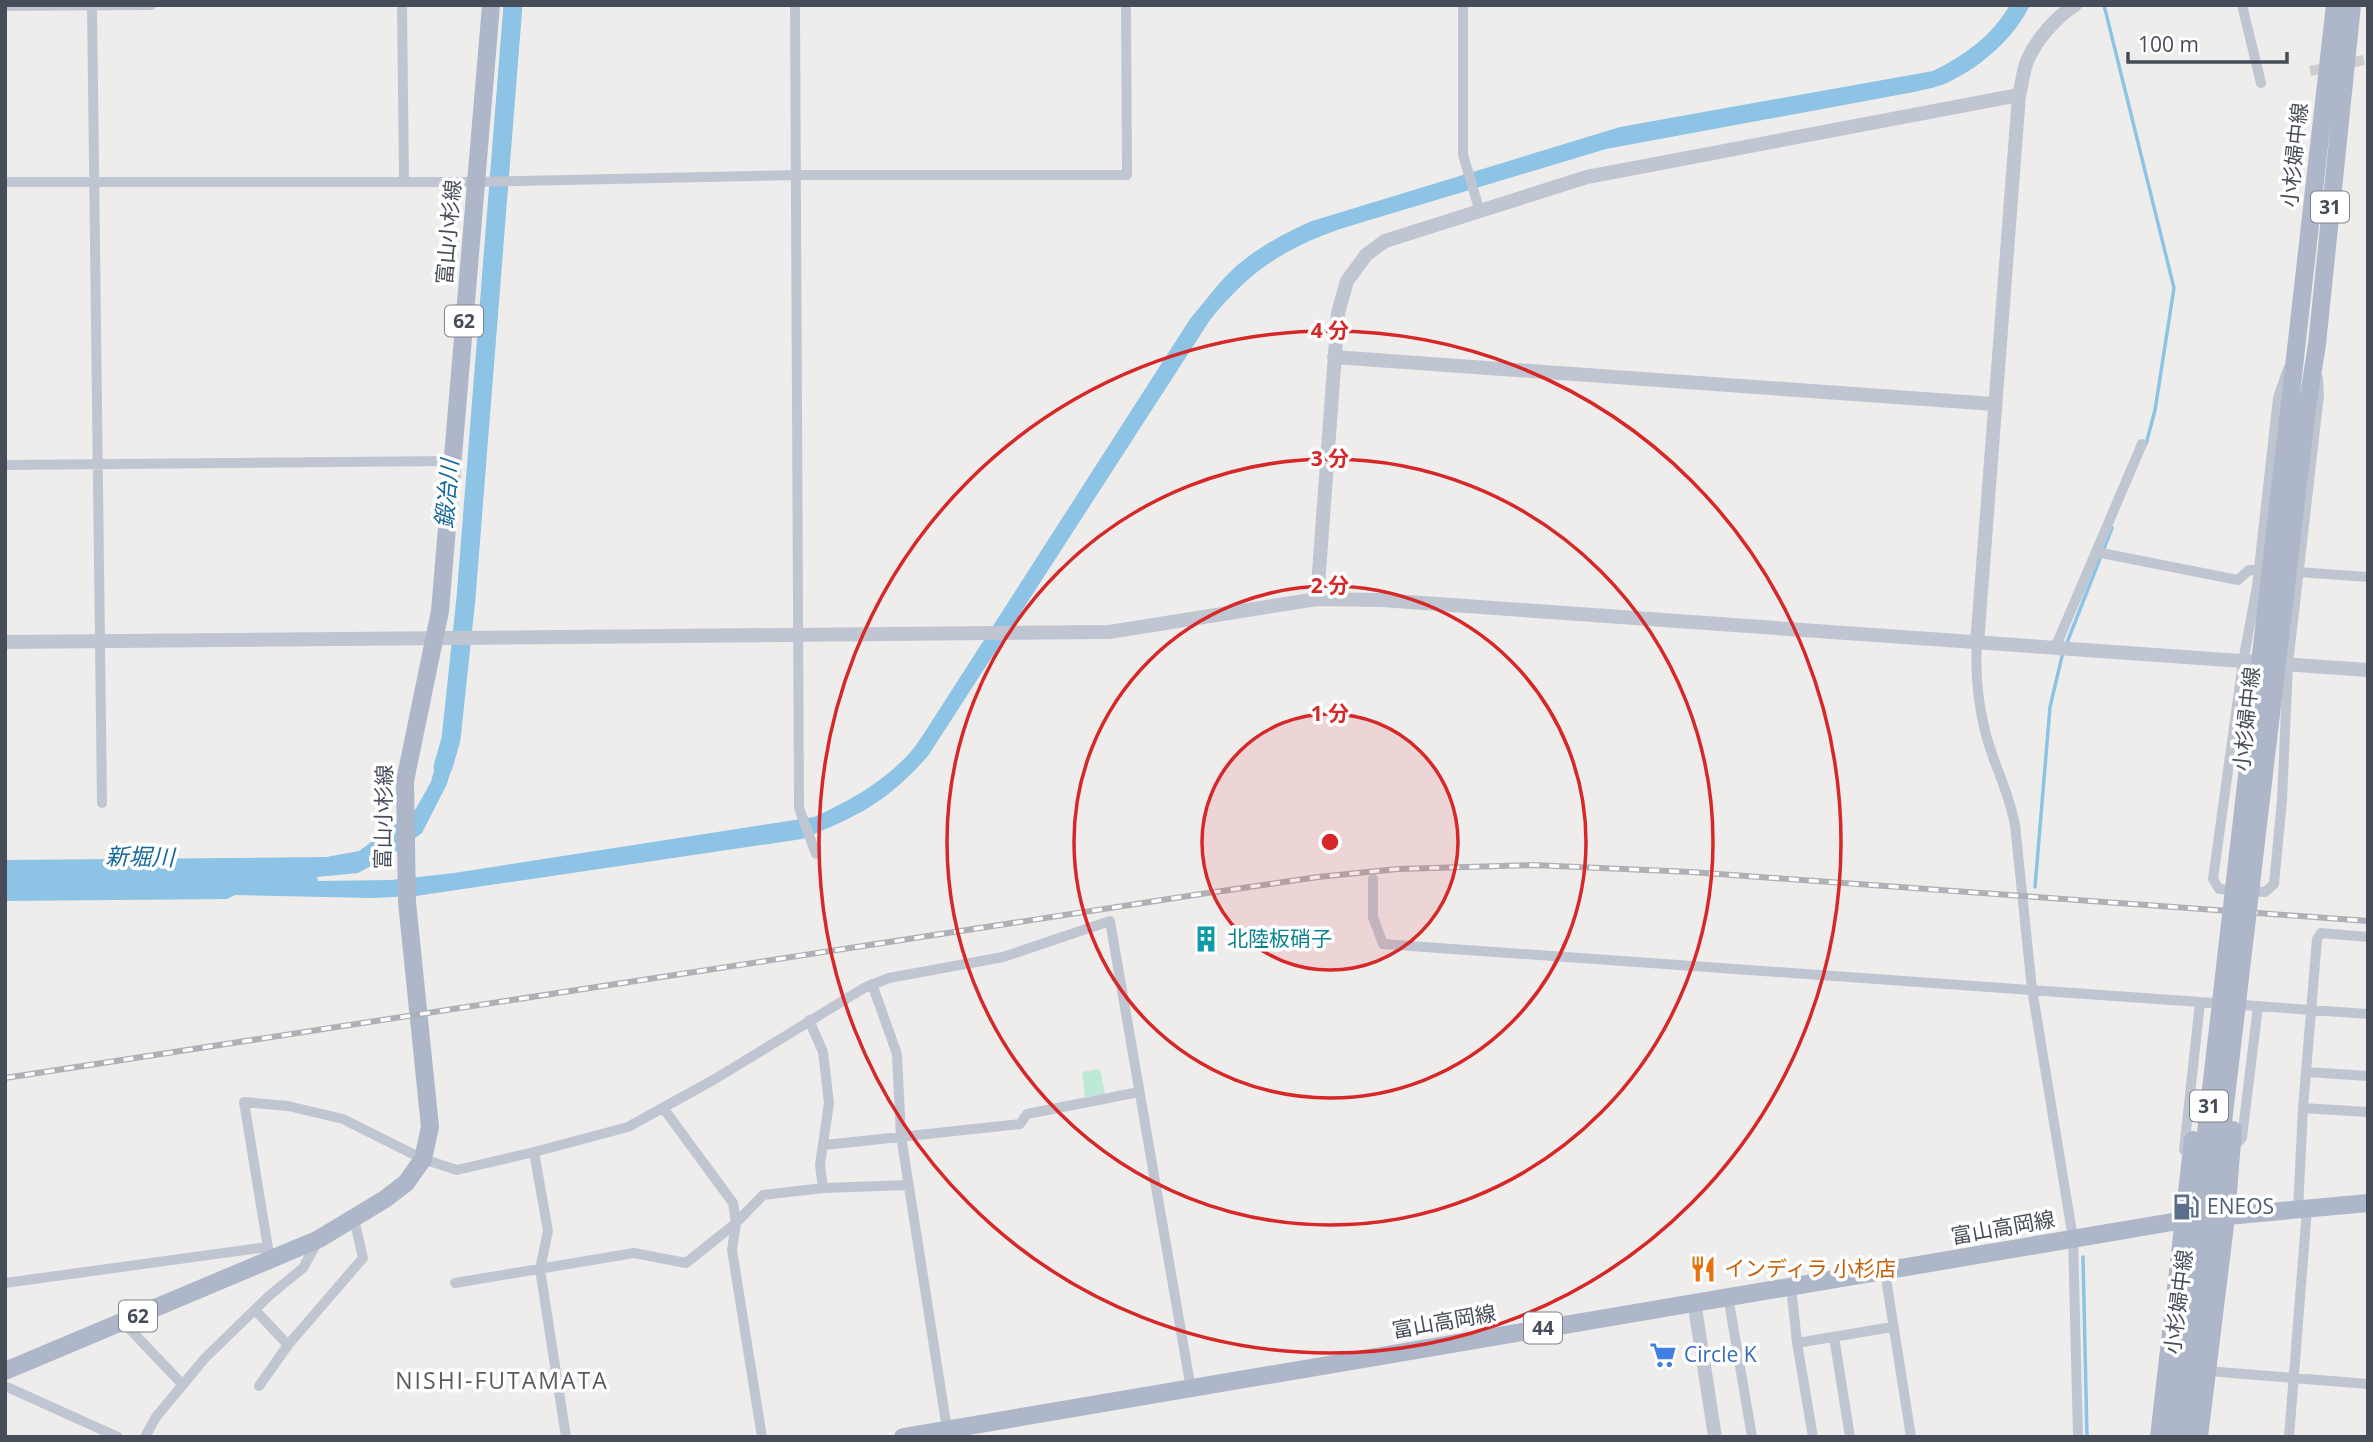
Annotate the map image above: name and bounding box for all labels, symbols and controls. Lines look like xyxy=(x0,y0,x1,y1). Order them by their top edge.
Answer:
scale bar xyxy=(2128,21,2287,65)
text: 100 m xyxy=(2138,30,2199,58)
street label: 小杉婦中線 xyxy=(2275,101,2313,209)
street label: 富山小杉線 xyxy=(429,178,467,285)
road number: 31 xyxy=(2311,192,2349,223)
road number: 62 xyxy=(445,306,483,336)
text: 4 分 xyxy=(1311,316,1349,344)
text: 3 分 xyxy=(1311,444,1349,472)
water label: 鍛冶川 xyxy=(427,455,465,530)
text: 2 分 xyxy=(1311,571,1349,599)
street label: 小杉婦中線 xyxy=(2227,665,2265,773)
text: 1 分 xyxy=(1311,699,1349,727)
street label: 富山小杉線 xyxy=(368,764,398,870)
centre of rings xyxy=(1318,830,1342,854)
water label: 新堀川 xyxy=(105,839,178,873)
building icon: 北陸板硝子 xyxy=(1191,924,1221,954)
place label: 北陸板硝子 xyxy=(1227,924,1332,952)
road number: 31 xyxy=(2190,1090,2228,1122)
fuel station icon: ENEOS xyxy=(2171,1192,2201,1222)
place label: ENEOS xyxy=(2207,1192,2274,1220)
street label: 富山高岡線 xyxy=(1949,1204,2057,1250)
street label: 小杉婦中線 xyxy=(2158,1248,2198,1356)
restaurant icon: インディラ 小杉店 xyxy=(1688,1254,1718,1284)
place label: インディラ 小杉店 xyxy=(1724,1254,1896,1282)
street label: 富山高岡線 xyxy=(1390,1298,1498,1344)
road number: 62 xyxy=(119,1300,157,1332)
road number: 44 xyxy=(1524,1312,1562,1344)
supermarket icon: Circle K xyxy=(1648,1340,1678,1370)
place label: Circle K xyxy=(1684,1340,1757,1368)
district label: NISHI-FUTAMATA xyxy=(395,1364,609,1396)

